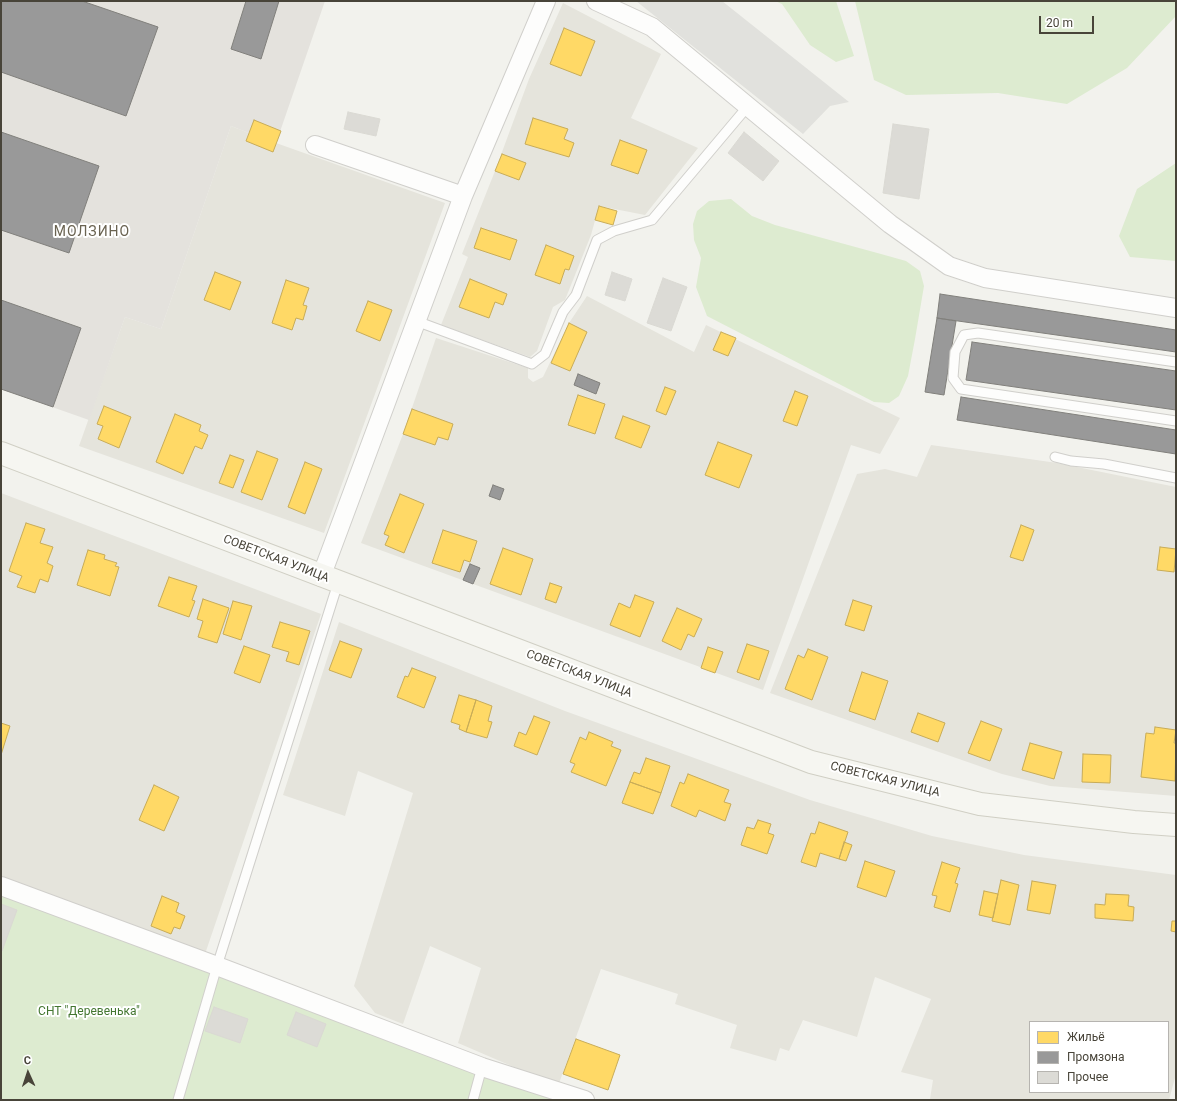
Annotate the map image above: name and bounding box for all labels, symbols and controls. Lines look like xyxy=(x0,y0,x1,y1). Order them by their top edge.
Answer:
scale bar xyxy=(1041,8,1096,34)
text: 20 m xyxy=(1046,16,1073,30)
district label: МОЛЗИНО xyxy=(54,224,130,240)
street label: СОВЕТСКАЯ УЛИЦА xyxy=(221,532,331,586)
street label: СОВЕТСКАЯ УЛИЦА xyxy=(524,647,634,701)
street label: СОВЕТСКАЯ УЛИЦА xyxy=(829,759,941,801)
park label: СНТ "Деревенька" xyxy=(38,1005,140,1019)
legend xyxy=(1029,1021,1169,1093)
text: Жильё xyxy=(1067,1030,1105,1044)
text: Промзона xyxy=(1067,1050,1124,1064)
north arrow xyxy=(8,1053,48,1093)
text: С xyxy=(23,1054,31,1067)
text: Прочее xyxy=(1067,1070,1108,1084)

